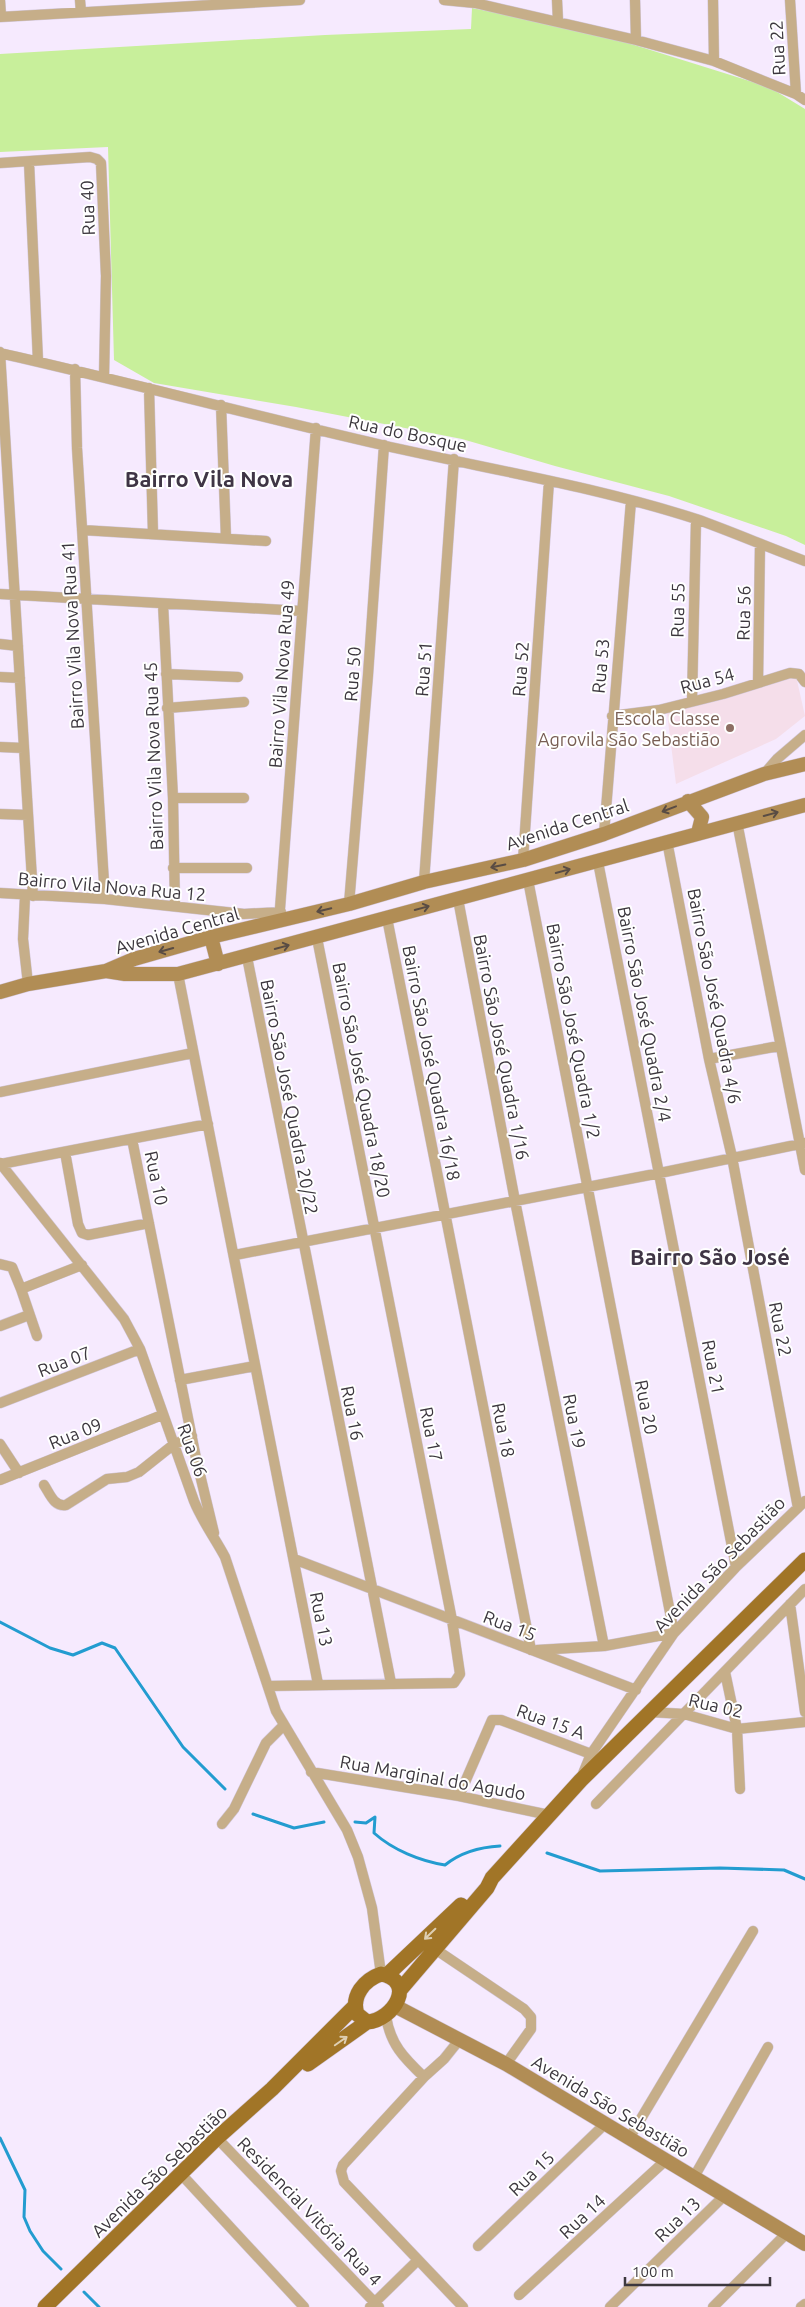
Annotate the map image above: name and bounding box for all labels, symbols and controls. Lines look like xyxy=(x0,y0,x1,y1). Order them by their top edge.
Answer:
street label: Rua 22 xyxy=(766,20,788,76)
street label: Rua 40 xyxy=(76,180,98,236)
street label: Rua do Bosque xyxy=(347,411,469,455)
district label: Bairro Vila Nova xyxy=(125,466,293,491)
street label: Bairro Vila Nova Rua 41 xyxy=(57,540,87,730)
street label: Bairro Vila Nova Rua 49 xyxy=(264,579,298,769)
street label: Rua 55 xyxy=(667,582,687,638)
street label: Rua 56 xyxy=(733,585,753,641)
street label: Rua 53 xyxy=(588,638,612,694)
street label: Rua 51 xyxy=(411,641,435,697)
street label: Rua 52 xyxy=(508,641,532,697)
street label: Rua 50 xyxy=(340,646,364,702)
street label: Bairro Vila Nova Rua 45 xyxy=(140,661,166,851)
street label: Rua 54 xyxy=(678,663,736,697)
place label: Escola Classe Agrovila São Sebastião xyxy=(538,708,720,749)
marker: Escola Classe Agrovila São Sebastião xyxy=(724,722,736,734)
street label: Avenida Central xyxy=(503,795,631,853)
one-way arrow xyxy=(661,805,677,814)
one-way arrow xyxy=(763,808,779,818)
one-way arrow xyxy=(491,862,507,871)
one-way arrow xyxy=(555,866,571,875)
street label: Bairro Vila Nova Rua 12 xyxy=(17,868,207,904)
street label: Bairro São José Quadra 4/6 xyxy=(683,887,746,1106)
street label: Avenida Central xyxy=(113,903,241,957)
one-way arrow xyxy=(414,903,430,912)
street label: Bairro São José Quadra 2/4 xyxy=(613,905,676,1124)
one-way arrow xyxy=(316,906,332,916)
street label: Bairro São José Quadra 1/2 xyxy=(542,922,605,1141)
street label: Bairro São José Quadra 1/16 xyxy=(469,933,534,1162)
one-way arrow xyxy=(273,942,289,952)
street label: Bairro São José Quadra 16/18 xyxy=(398,944,465,1183)
one-way arrow xyxy=(159,946,175,955)
street label: Bairro São José Quadra 18/20 xyxy=(328,961,395,1200)
street label: Bairro São José Quadra 20/22 xyxy=(256,978,323,1217)
street label: Rua 10 xyxy=(141,1149,173,1207)
district label: Bairro São José xyxy=(630,1244,790,1269)
street label: Rua 22 xyxy=(766,1300,796,1358)
street label: Rua 21 xyxy=(699,1338,729,1396)
street label: Rua 07 xyxy=(35,1342,93,1380)
street label: Rua 20 xyxy=(632,1378,662,1436)
street label: Rua 16 xyxy=(338,1384,368,1442)
street label: Rua 19 xyxy=(560,1392,590,1450)
street label: Rua 18 xyxy=(489,1401,519,1459)
street label: Rua 17 xyxy=(417,1405,447,1463)
street label: Rua 09 xyxy=(46,1413,104,1453)
street label: Rua 06 xyxy=(174,1421,212,1479)
street label: Avenida São Sebastião xyxy=(649,1492,789,1636)
street label: Rua 13 xyxy=(307,1590,337,1648)
street label: Rua 15 xyxy=(481,1606,539,1644)
street label: Rua 02 xyxy=(687,1689,745,1721)
street label: Rua 15 A xyxy=(514,1699,588,1743)
street label: Rua Marginal do Agudo xyxy=(339,1751,527,1803)
one-way arrow xyxy=(424,1928,437,1940)
one-way arrow xyxy=(333,2036,347,2046)
street label: Avenida São Sebastião xyxy=(529,2051,693,2161)
street label: Avenida São Sebastião xyxy=(87,2101,231,2241)
street label: Residencial Vitória Rua 4 xyxy=(234,2133,386,2289)
street label: Rua 15 xyxy=(504,2147,558,2199)
street label: Rua 14 xyxy=(555,2190,609,2242)
street label: Rua 13 xyxy=(650,2193,704,2245)
scale bar xyxy=(625,2254,770,2286)
text: 100 m xyxy=(632,2263,674,2280)

